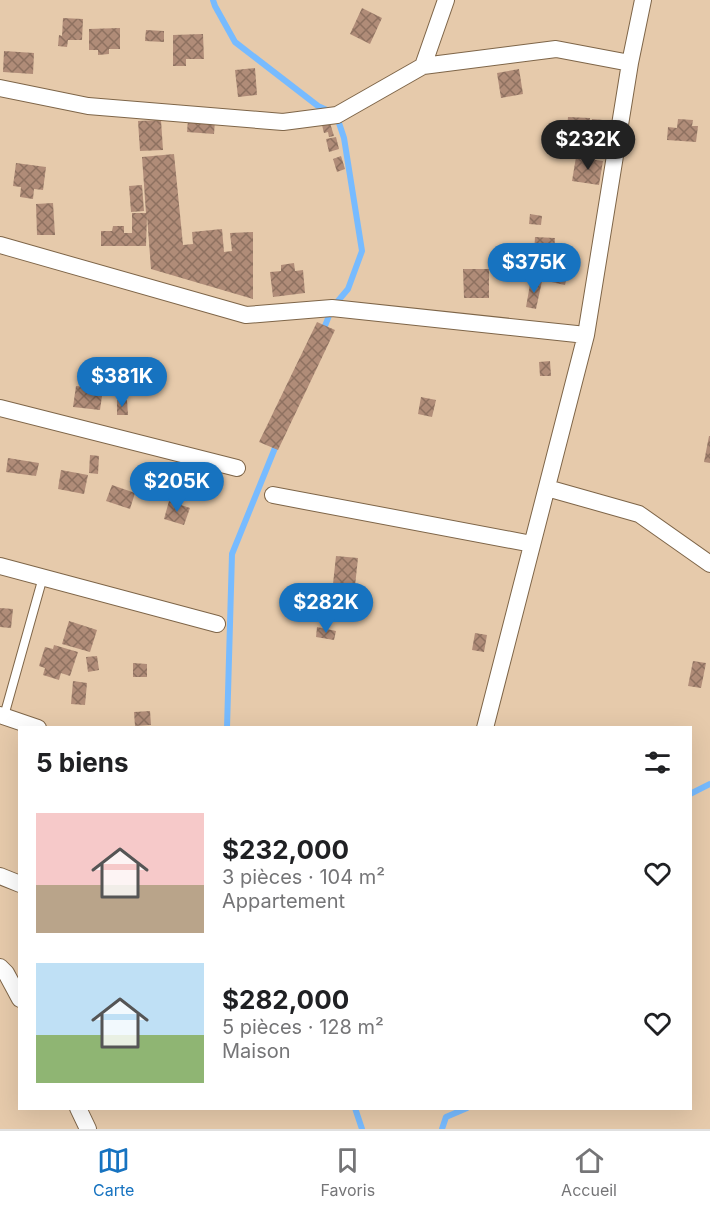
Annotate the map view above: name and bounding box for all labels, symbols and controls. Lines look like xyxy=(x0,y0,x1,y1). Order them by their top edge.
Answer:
pin: $232K xyxy=(546,120,630,171)
text: $232K xyxy=(555,127,621,151)
pin: $375K xyxy=(492,243,576,294)
text: $375K xyxy=(502,250,566,274)
pin: $381K xyxy=(80,357,164,408)
text: $381K xyxy=(91,364,153,388)
pin: $205K xyxy=(135,462,219,513)
text: $205K xyxy=(144,469,210,493)
pin: $282K xyxy=(284,583,368,634)
text: $282K xyxy=(293,590,359,614)
icon: filters xyxy=(641,746,674,779)
text: 5 biens xyxy=(36,747,128,778)
text: $232,000 xyxy=(222,834,349,865)
icon: home xyxy=(84,837,156,909)
icon: heart xyxy=(641,857,674,890)
text: 3 pièces · 104 m² xyxy=(222,865,385,889)
text: Appartement xyxy=(222,889,345,913)
text: $282,000 xyxy=(222,984,349,1015)
icon: home xyxy=(84,987,156,1059)
icon: heart xyxy=(641,1007,674,1040)
text: 5 pièces · 128 m² xyxy=(222,1015,384,1039)
text: Maison xyxy=(222,1039,291,1063)
tab: Carte xyxy=(93,1144,134,1200)
tab: Favoris xyxy=(320,1144,375,1200)
tab: Accueil xyxy=(561,1144,617,1200)

